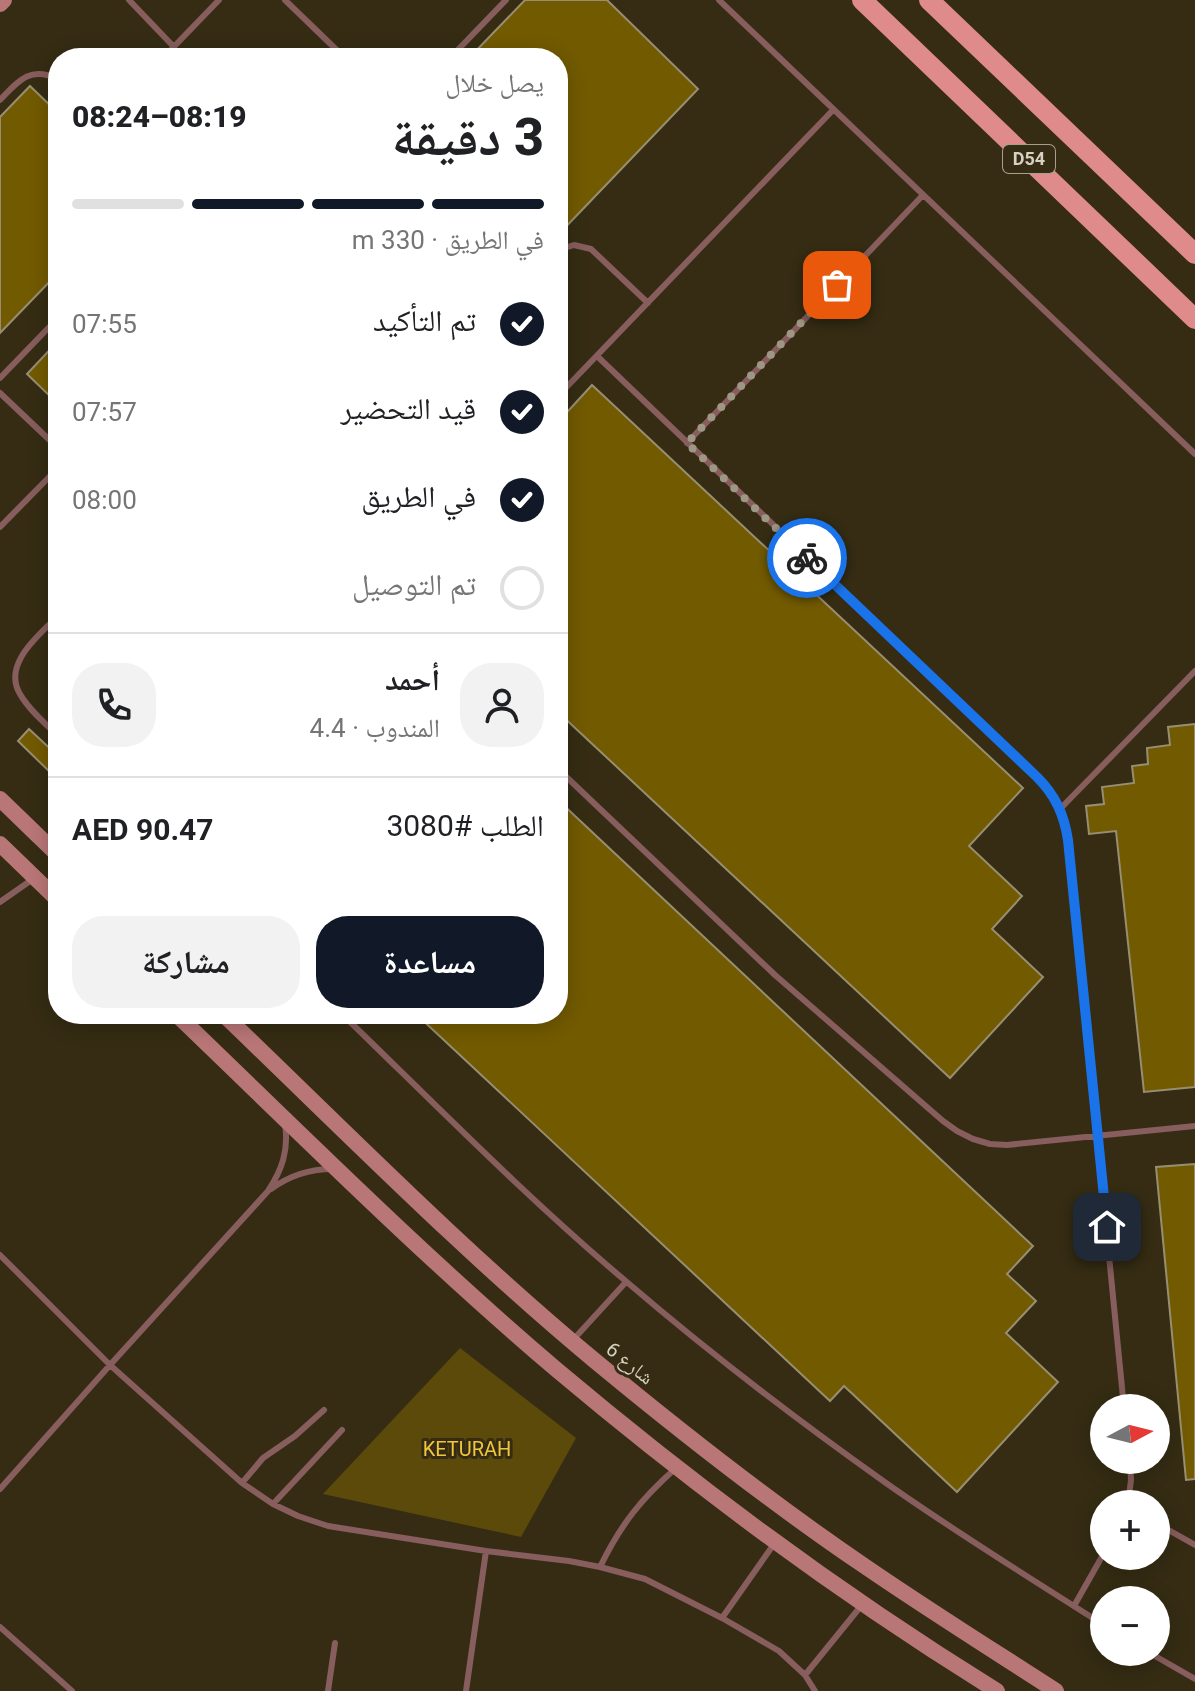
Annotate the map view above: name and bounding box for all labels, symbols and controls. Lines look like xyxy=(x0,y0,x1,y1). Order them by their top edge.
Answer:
text: يصل خلال xyxy=(445,68,544,98)
text: 08:19–08:24 xyxy=(72,99,247,134)
text: 3 دقيقة xyxy=(392,107,544,168)
road number: D54 xyxy=(1003,145,1055,173)
text: في الطريق · 330 m xyxy=(352,225,544,255)
pin xyxy=(803,251,871,319)
icon: bag xyxy=(815,263,859,307)
icon: check xyxy=(500,302,544,346)
text: تم التأكيد xyxy=(373,303,476,338)
text: 07:55 xyxy=(72,309,137,339)
icon: check xyxy=(500,390,544,434)
text: قيد التحضير xyxy=(340,391,476,426)
text: 07:57 xyxy=(72,397,137,427)
icon: check xyxy=(500,478,544,522)
text: في الطريق xyxy=(361,479,476,514)
text: 08:00 xyxy=(72,485,137,515)
courier xyxy=(767,518,847,598)
icon: bike xyxy=(785,536,829,580)
text: تم التوصيل xyxy=(352,567,476,602)
text: أحمد xyxy=(385,662,440,697)
button: phone xyxy=(72,663,156,747)
button: person xyxy=(460,663,544,747)
text: المندوب · 4.4 xyxy=(310,713,440,743)
text: الطلب #3080 xyxy=(386,808,544,843)
text: AED 90.47 xyxy=(72,812,214,847)
button: مشاركة xyxy=(72,916,300,1008)
button: مساعدة xyxy=(316,916,544,1008)
pin xyxy=(1073,1193,1141,1261)
icon: home xyxy=(1085,1205,1129,1249)
street label: شارع 6 xyxy=(601,1337,659,1390)
north arrow xyxy=(1090,1394,1170,1474)
map controls xyxy=(1090,1394,1170,1666)
park label: KETURAH xyxy=(423,1437,511,1461)
button: + xyxy=(1090,1490,1170,1570)
button: − xyxy=(1090,1586,1170,1666)

